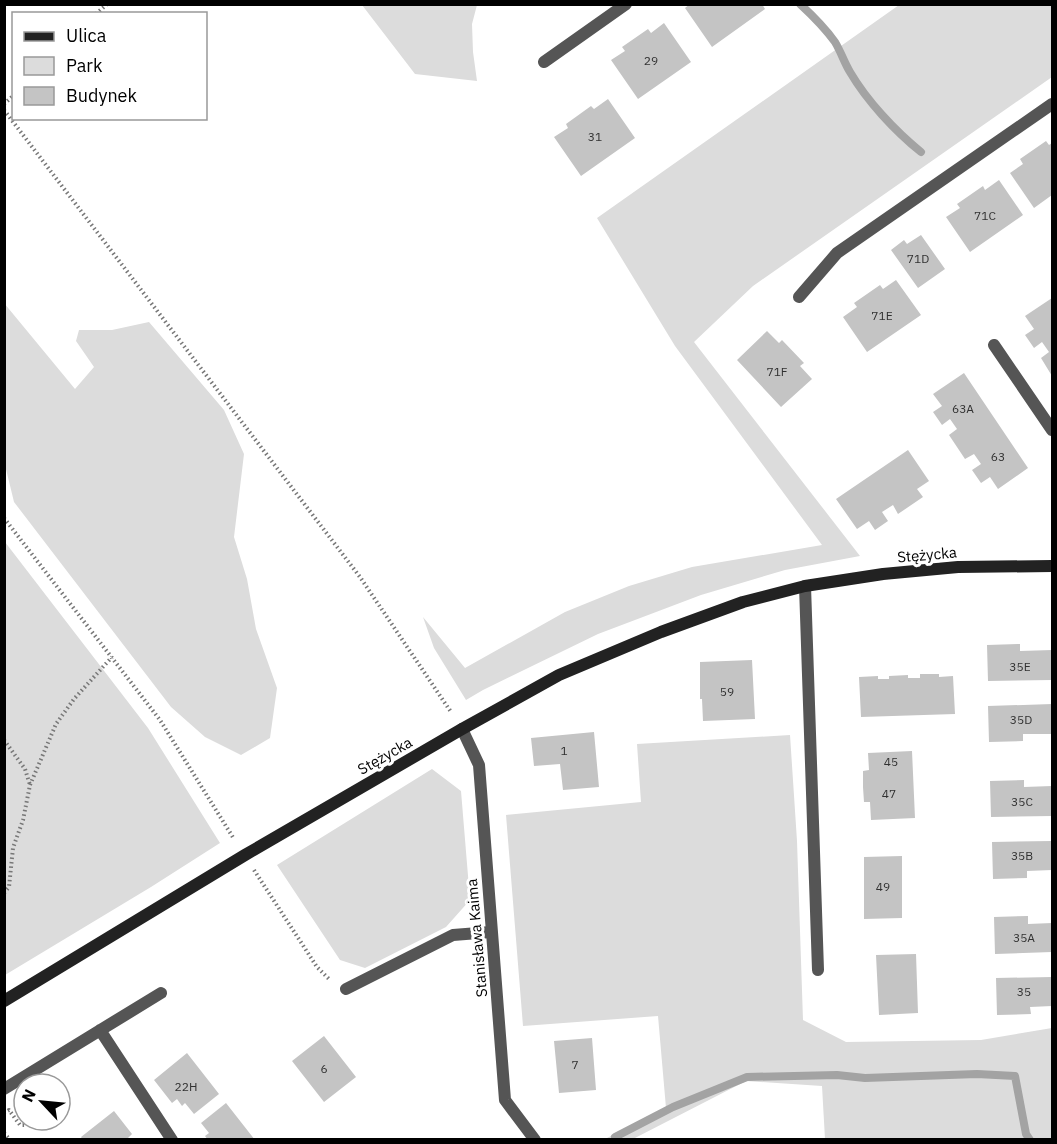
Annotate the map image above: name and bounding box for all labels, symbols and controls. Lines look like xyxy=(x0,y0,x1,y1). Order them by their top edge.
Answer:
legend xyxy=(12,12,207,120)
text: Ulica xyxy=(66,24,107,47)
house number: 29 xyxy=(644,53,658,68)
text: Park xyxy=(66,54,103,77)
text: Budynek xyxy=(66,84,138,107)
house number: 31 xyxy=(588,129,602,144)
house number: 71C xyxy=(974,208,996,223)
house number: 71D xyxy=(907,251,929,266)
house number: 71E xyxy=(871,308,893,323)
house number: 71F xyxy=(766,364,788,379)
house number: 63A xyxy=(952,401,974,416)
house number: 63 xyxy=(991,449,1005,464)
street label: Stężycka xyxy=(896,542,958,567)
house number: 35E xyxy=(1009,659,1031,674)
house number: 59 xyxy=(720,684,734,699)
house number: 35D xyxy=(1010,712,1032,727)
street label: Stężycka xyxy=(354,732,415,779)
house number: 1 xyxy=(560,743,568,758)
house number: 45 xyxy=(884,754,898,769)
house number: 47 xyxy=(882,786,896,801)
house number: 35C xyxy=(1011,794,1033,809)
house number: 35B xyxy=(1011,848,1033,863)
street label: Stanisława Kaima xyxy=(462,878,491,998)
house number: 49 xyxy=(876,879,890,894)
house number: 35A xyxy=(1013,930,1035,945)
house number: 35 xyxy=(1017,984,1031,999)
house number: 7 xyxy=(571,1057,579,1072)
house number: 6 xyxy=(320,1061,328,1076)
north arrow xyxy=(12,1072,72,1132)
house number: 22H xyxy=(175,1079,197,1094)
text: N xyxy=(17,1086,40,1105)

